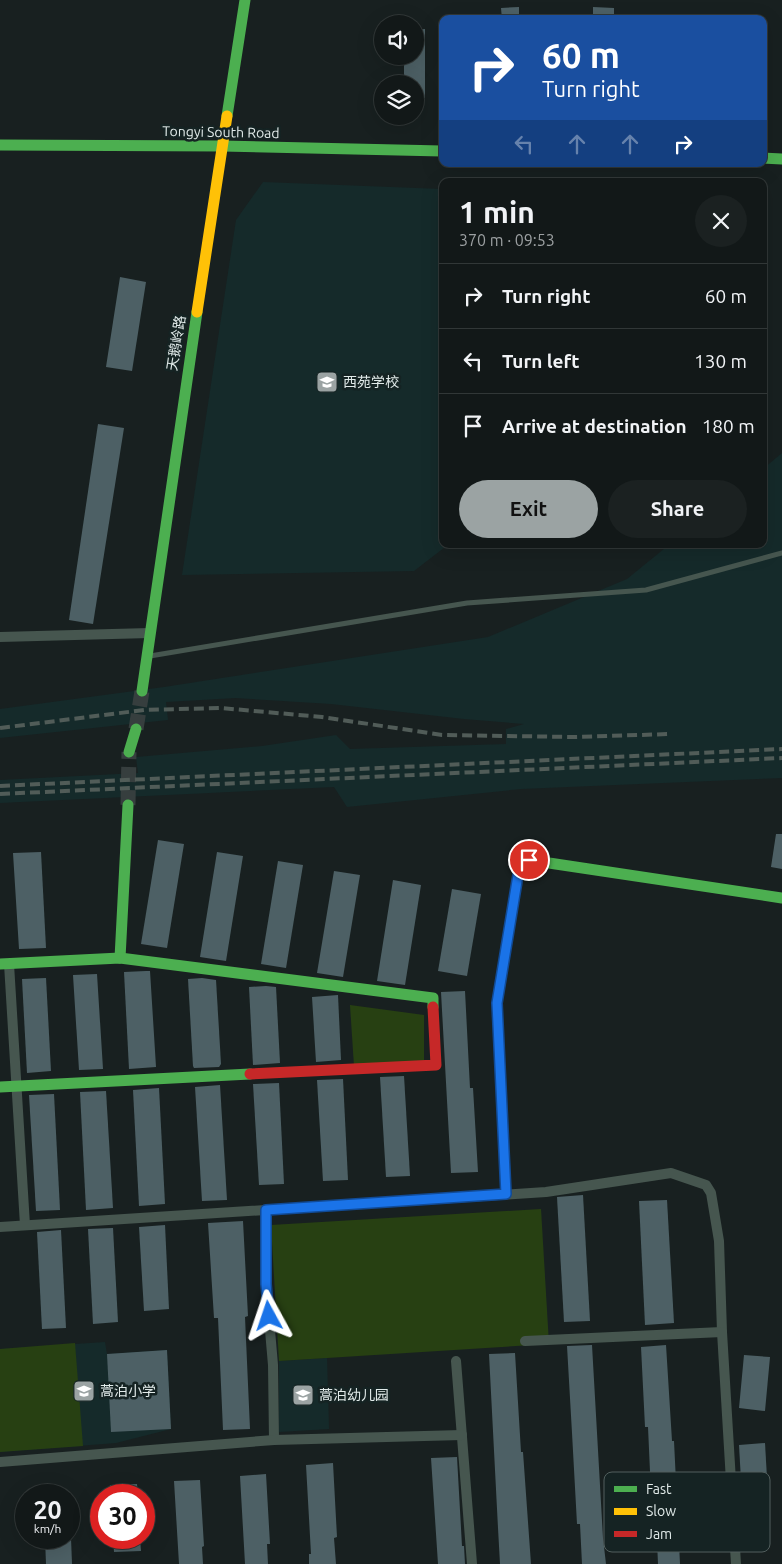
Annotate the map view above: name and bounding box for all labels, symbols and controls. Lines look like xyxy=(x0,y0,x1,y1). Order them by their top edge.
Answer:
map controls xyxy=(374,15,424,125)
button: sound xyxy=(374,15,424,65)
icon: right xyxy=(459,35,524,100)
text: 60 m xyxy=(542,35,620,75)
button: layers xyxy=(374,75,424,125)
text: Turn right xyxy=(542,76,640,101)
street label: Tongyi South Road xyxy=(162,123,280,141)
icon: left xyxy=(510,130,538,158)
icon: ahead xyxy=(563,130,591,158)
icon: ahead xyxy=(616,130,644,158)
icon: right xyxy=(669,130,697,158)
text: 1 min xyxy=(459,195,535,229)
button: close xyxy=(695,195,747,247)
text: 370 m · 09:53 xyxy=(459,231,555,249)
icon: right xyxy=(459,282,487,310)
text: Turn right xyxy=(502,285,590,307)
text: 60 m xyxy=(705,285,747,307)
street label: 天鹅岭路 xyxy=(164,314,188,372)
icon: left xyxy=(459,347,487,375)
text: Turn left xyxy=(502,350,580,372)
text: 130 m xyxy=(694,350,747,372)
school or university icon: 西苑学校 xyxy=(315,370,339,394)
place label: 西苑学校 xyxy=(343,374,399,390)
icon: arrive xyxy=(459,412,487,440)
text: Arrive at destination xyxy=(502,415,687,437)
text: 180 m xyxy=(702,415,755,437)
button: Exit xyxy=(459,480,598,538)
button: Share xyxy=(608,480,747,538)
pin xyxy=(508,839,550,881)
icon: arrive xyxy=(515,846,543,874)
position arrow xyxy=(242,1289,294,1341)
school or university icon: 蒿泊小学 xyxy=(72,1379,96,1403)
place label: 蒿泊小学 xyxy=(100,1383,156,1399)
school or university icon: 蒿泊幼儿园 xyxy=(291,1383,315,1407)
place label: 蒿泊幼儿园 xyxy=(319,1387,389,1403)
legend xyxy=(604,1472,770,1552)
text: Fast xyxy=(646,1481,672,1497)
speed limit sign: 30 xyxy=(90,1484,155,1549)
text: 20 xyxy=(33,1496,62,1524)
text: Slow xyxy=(646,1503,676,1519)
text: km/h xyxy=(34,1522,61,1535)
text: Jam xyxy=(646,1526,672,1542)

